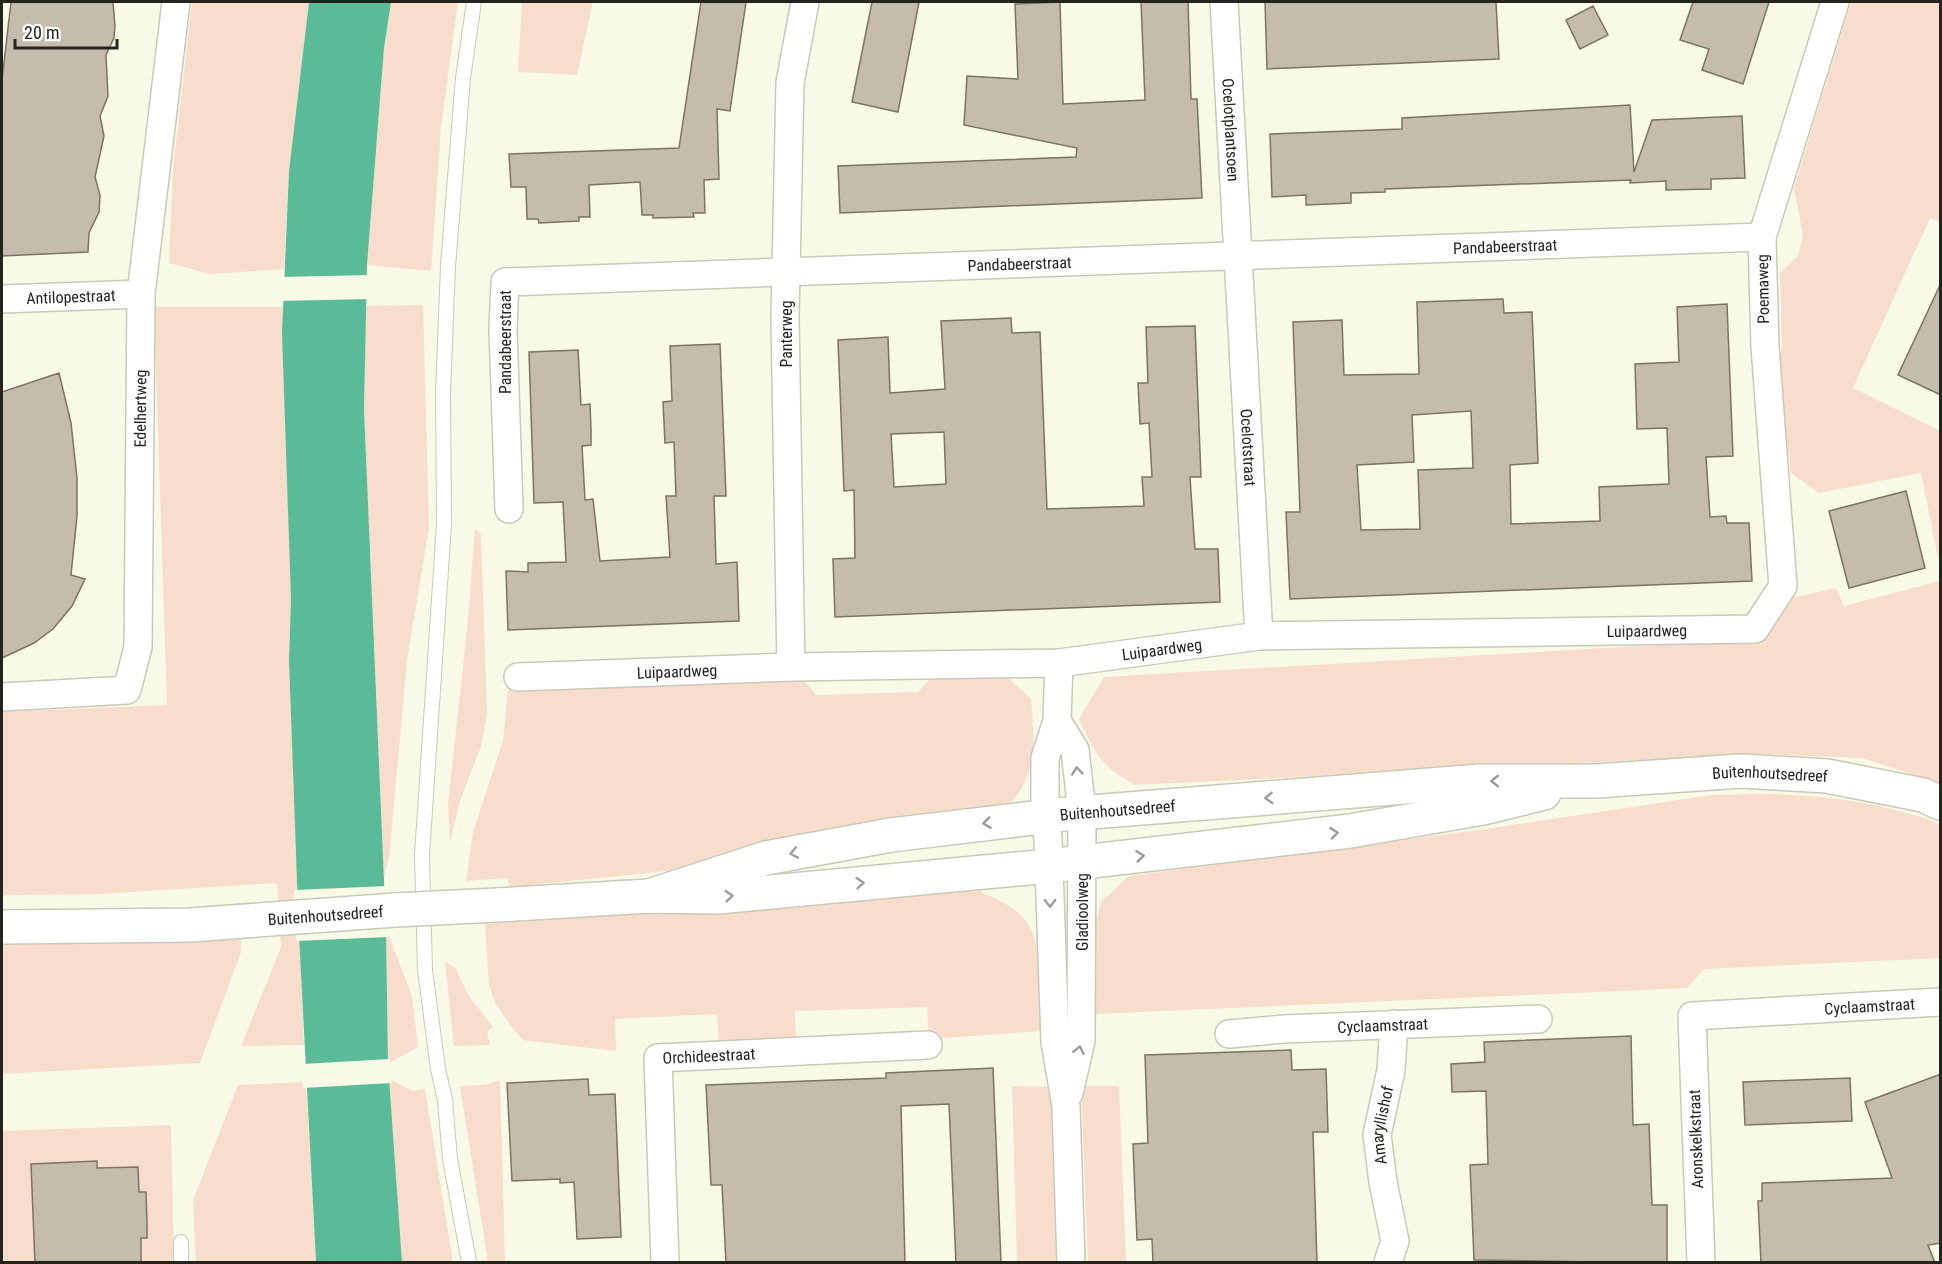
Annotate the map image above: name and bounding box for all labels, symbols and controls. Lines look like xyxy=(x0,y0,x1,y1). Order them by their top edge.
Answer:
scale bar xyxy=(15,12,117,50)
text: 20 m xyxy=(24,22,59,43)
street label: Ocelotplantsoen xyxy=(1219,78,1243,182)
street label: Pandabeerstraat xyxy=(1453,235,1558,258)
street label: Pandabeerstraat xyxy=(967,252,1072,275)
street label: Poemaweg xyxy=(1753,254,1773,324)
street label: Antilopestraat xyxy=(26,285,116,308)
street label: Pandabeerstraat xyxy=(496,290,515,394)
street label: Panterweg xyxy=(777,300,796,368)
street label: Edelhertweg xyxy=(130,370,150,448)
street label: Ocelotstraat xyxy=(1237,408,1260,487)
street label: Luipaardweg xyxy=(1607,620,1687,641)
street label: Luipaardweg xyxy=(1121,634,1203,664)
street label: Luipaardweg xyxy=(636,660,717,682)
street label: Buitenhoutsedreef xyxy=(1711,761,1828,786)
one-way arrow xyxy=(1071,766,1084,776)
one-way arrow xyxy=(1491,775,1500,787)
one-way arrow xyxy=(1265,792,1274,805)
street label: Buitenhoutsedreef xyxy=(1059,796,1176,824)
one-way arrow xyxy=(982,817,991,829)
one-way arrow xyxy=(1329,827,1338,840)
one-way arrow xyxy=(789,846,799,859)
one-way arrow xyxy=(1135,850,1144,863)
street label: Gladioolweg xyxy=(1073,873,1092,951)
one-way arrow xyxy=(855,877,864,890)
one-way arrow xyxy=(724,890,733,903)
one-way arrow xyxy=(1043,899,1056,908)
street label: Buitenhoutsedreef xyxy=(267,901,384,929)
street label: Cyclaamstraat xyxy=(1824,994,1916,1018)
street label: Cyclaamstraat xyxy=(1337,1014,1429,1036)
street label: Orchideestraat xyxy=(662,1044,756,1067)
one-way arrow xyxy=(1072,1045,1085,1055)
street label: Amaryllishof xyxy=(1368,1084,1397,1166)
street label: Aronskelkstraat xyxy=(1685,1089,1707,1189)

